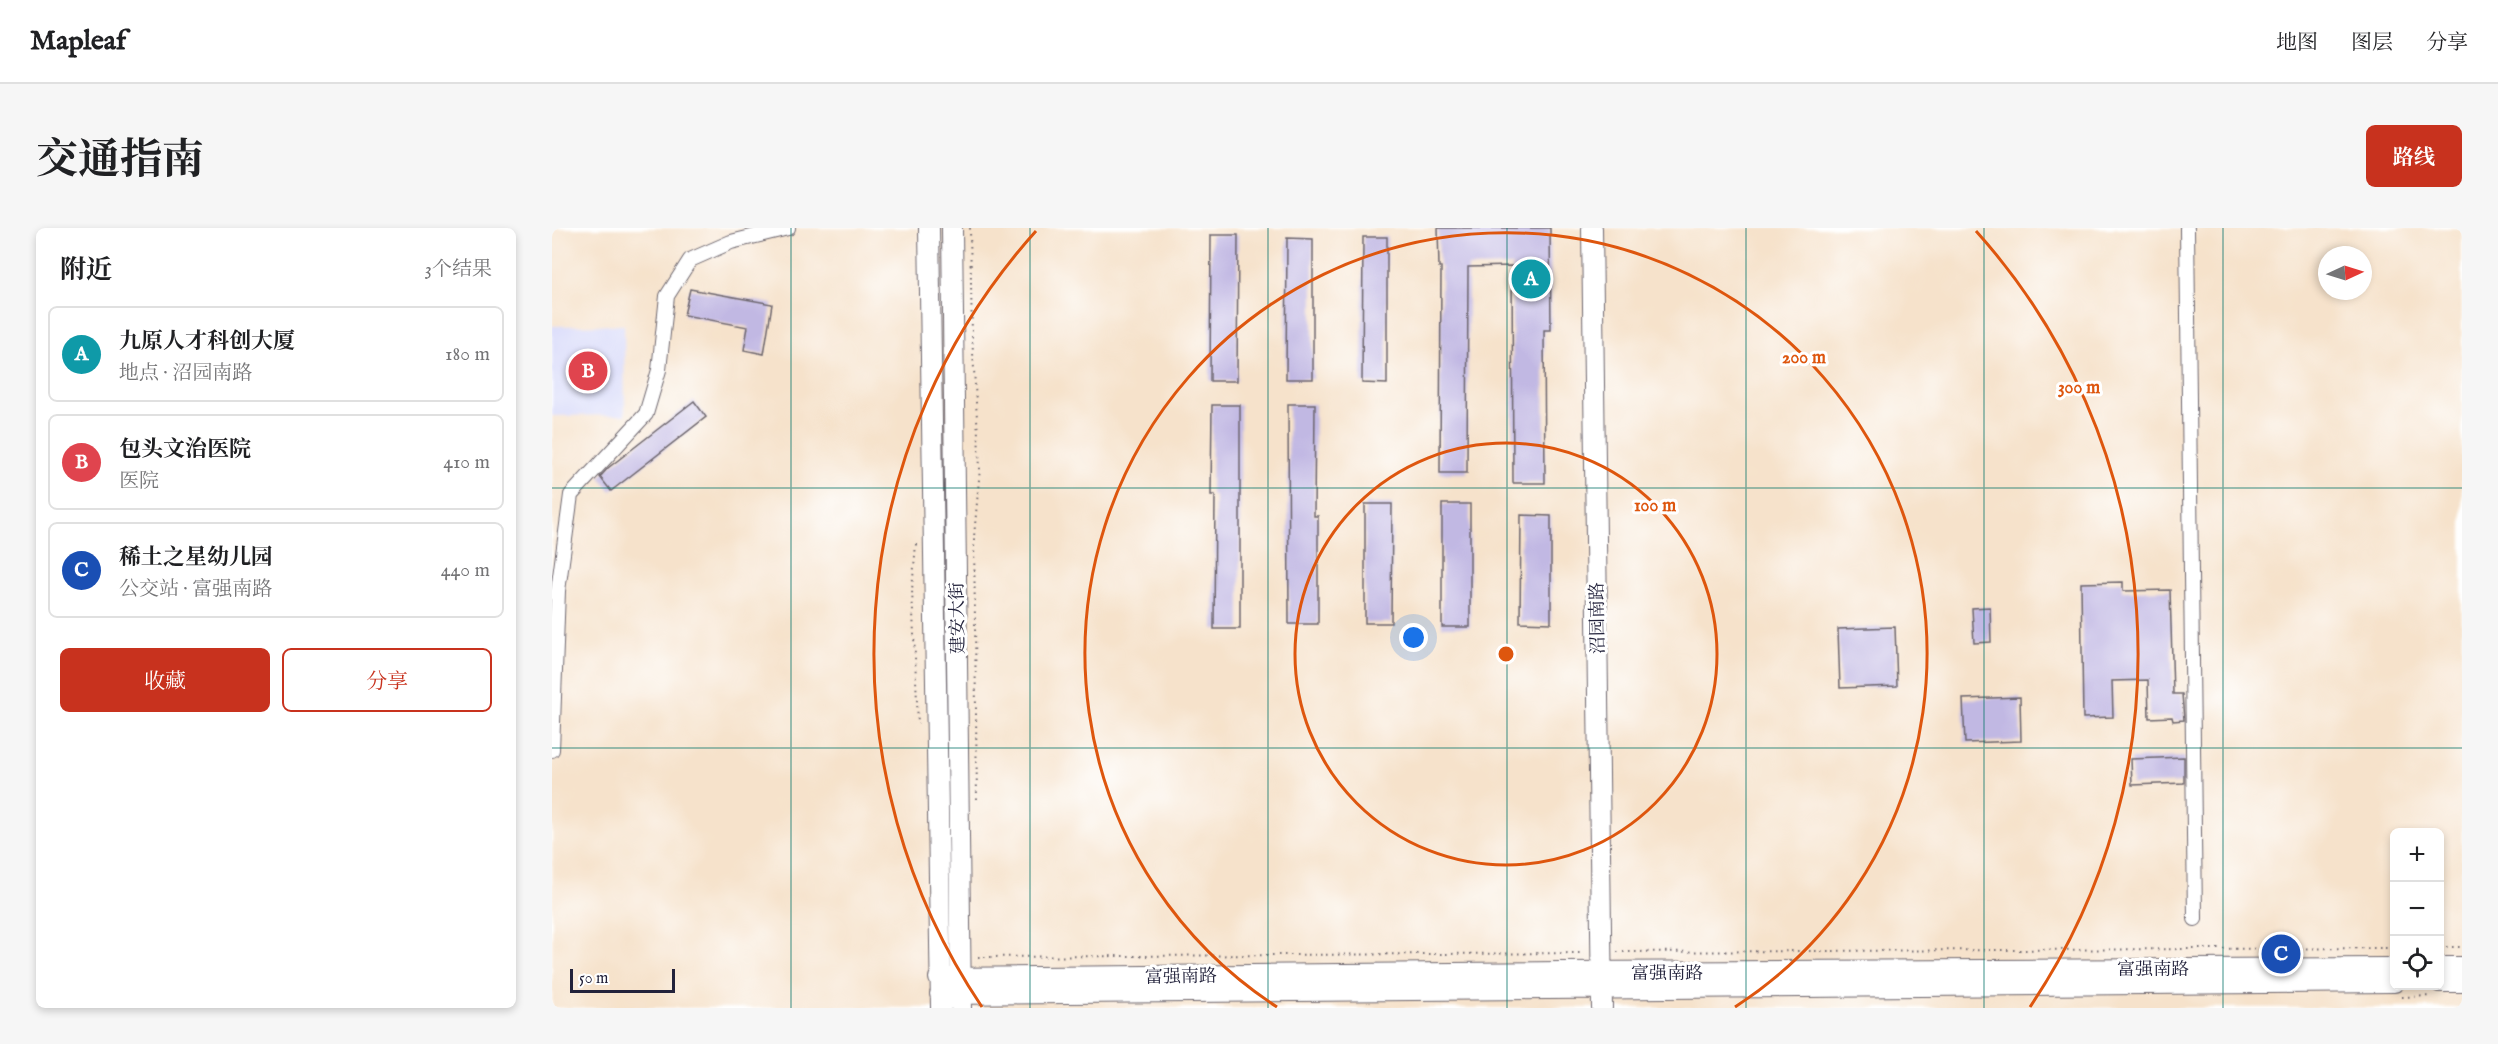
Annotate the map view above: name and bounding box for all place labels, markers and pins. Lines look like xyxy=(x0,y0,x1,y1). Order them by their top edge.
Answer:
pin: A xyxy=(1512,256,1550,302)
pin: B xyxy=(568,348,608,394)
centre of rings xyxy=(1496,644,1516,664)
pin: C xyxy=(2262,932,2300,976)

